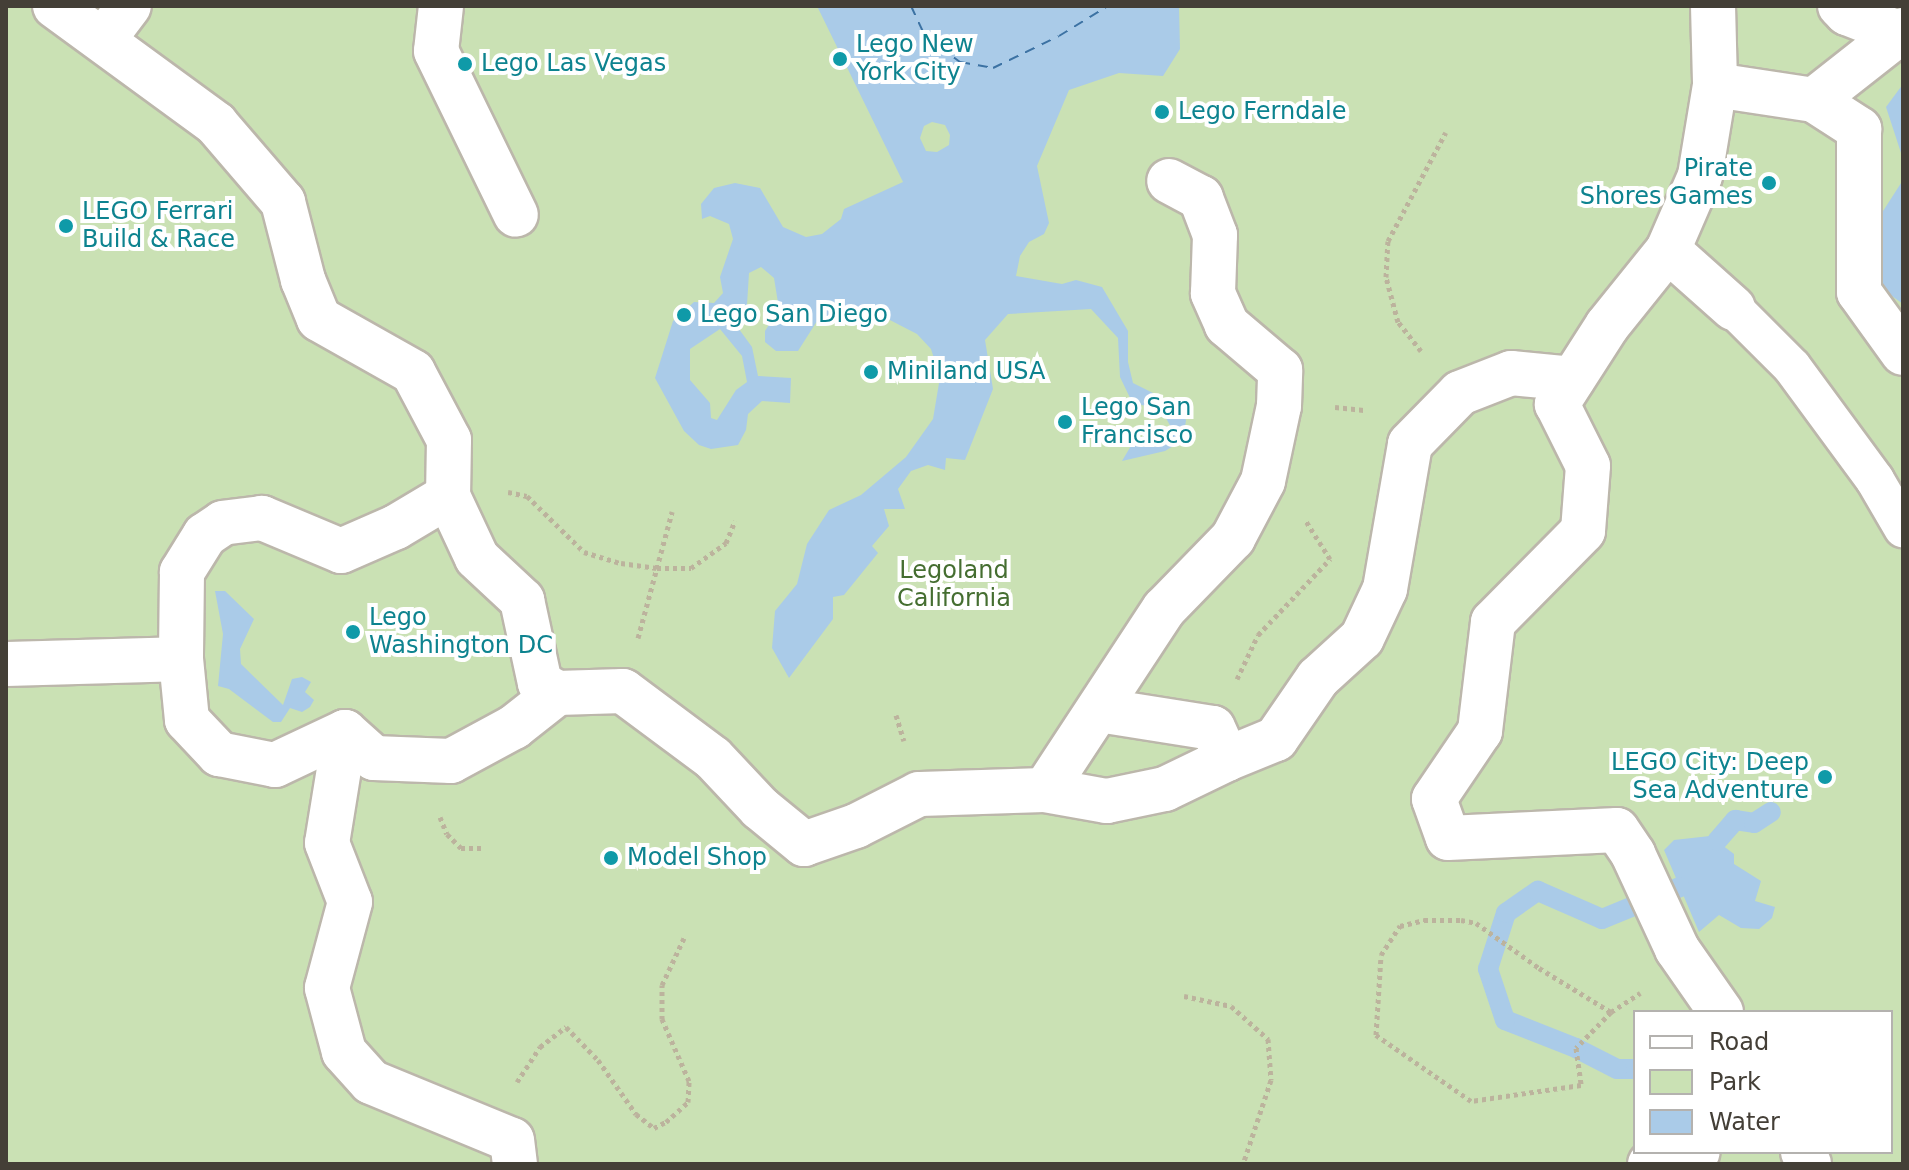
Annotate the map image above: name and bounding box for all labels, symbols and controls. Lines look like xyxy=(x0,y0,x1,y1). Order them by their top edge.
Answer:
place label: Lego New York City xyxy=(856,31,974,87)
place label: Lego Las Vegas xyxy=(481,50,666,78)
marker: Lego New York City xyxy=(831,50,849,68)
marker: Lego Las Vegas xyxy=(456,55,474,73)
place label: Lego Ferndale xyxy=(1178,98,1347,126)
marker: Lego Ferndale xyxy=(1153,103,1171,121)
place label: Pirate Shores Games xyxy=(1580,155,1753,211)
marker: Pirate Shores Games xyxy=(1760,174,1778,192)
place label: LEGO Ferrari Build & Race xyxy=(82,198,235,254)
marker: LEGO Ferrari Build & Race xyxy=(57,217,75,235)
place label: Lego San Diego xyxy=(700,301,888,329)
marker: Lego San Diego xyxy=(675,306,693,324)
place label: Miniland USA xyxy=(887,358,1045,386)
marker: Miniland USA xyxy=(862,363,880,381)
place label: Lego San Francisco xyxy=(1081,394,1193,450)
marker: Lego San Francisco xyxy=(1056,413,1074,431)
park label: Legoland California xyxy=(897,557,1011,613)
place label: Lego Washington DC xyxy=(369,604,553,660)
marker: Lego Washington DC xyxy=(344,623,362,641)
place label: LEGO City: Deep Sea Adventure xyxy=(1611,749,1809,805)
marker: LEGO City: Deep Sea Adventure xyxy=(1816,768,1834,786)
place label: Model Shop xyxy=(627,844,767,872)
marker: Model Shop xyxy=(602,849,620,867)
legend xyxy=(1633,1010,1893,1154)
text: Road xyxy=(1709,1028,1769,1056)
text: Park xyxy=(1709,1068,1761,1096)
text: Water xyxy=(1709,1108,1780,1136)

